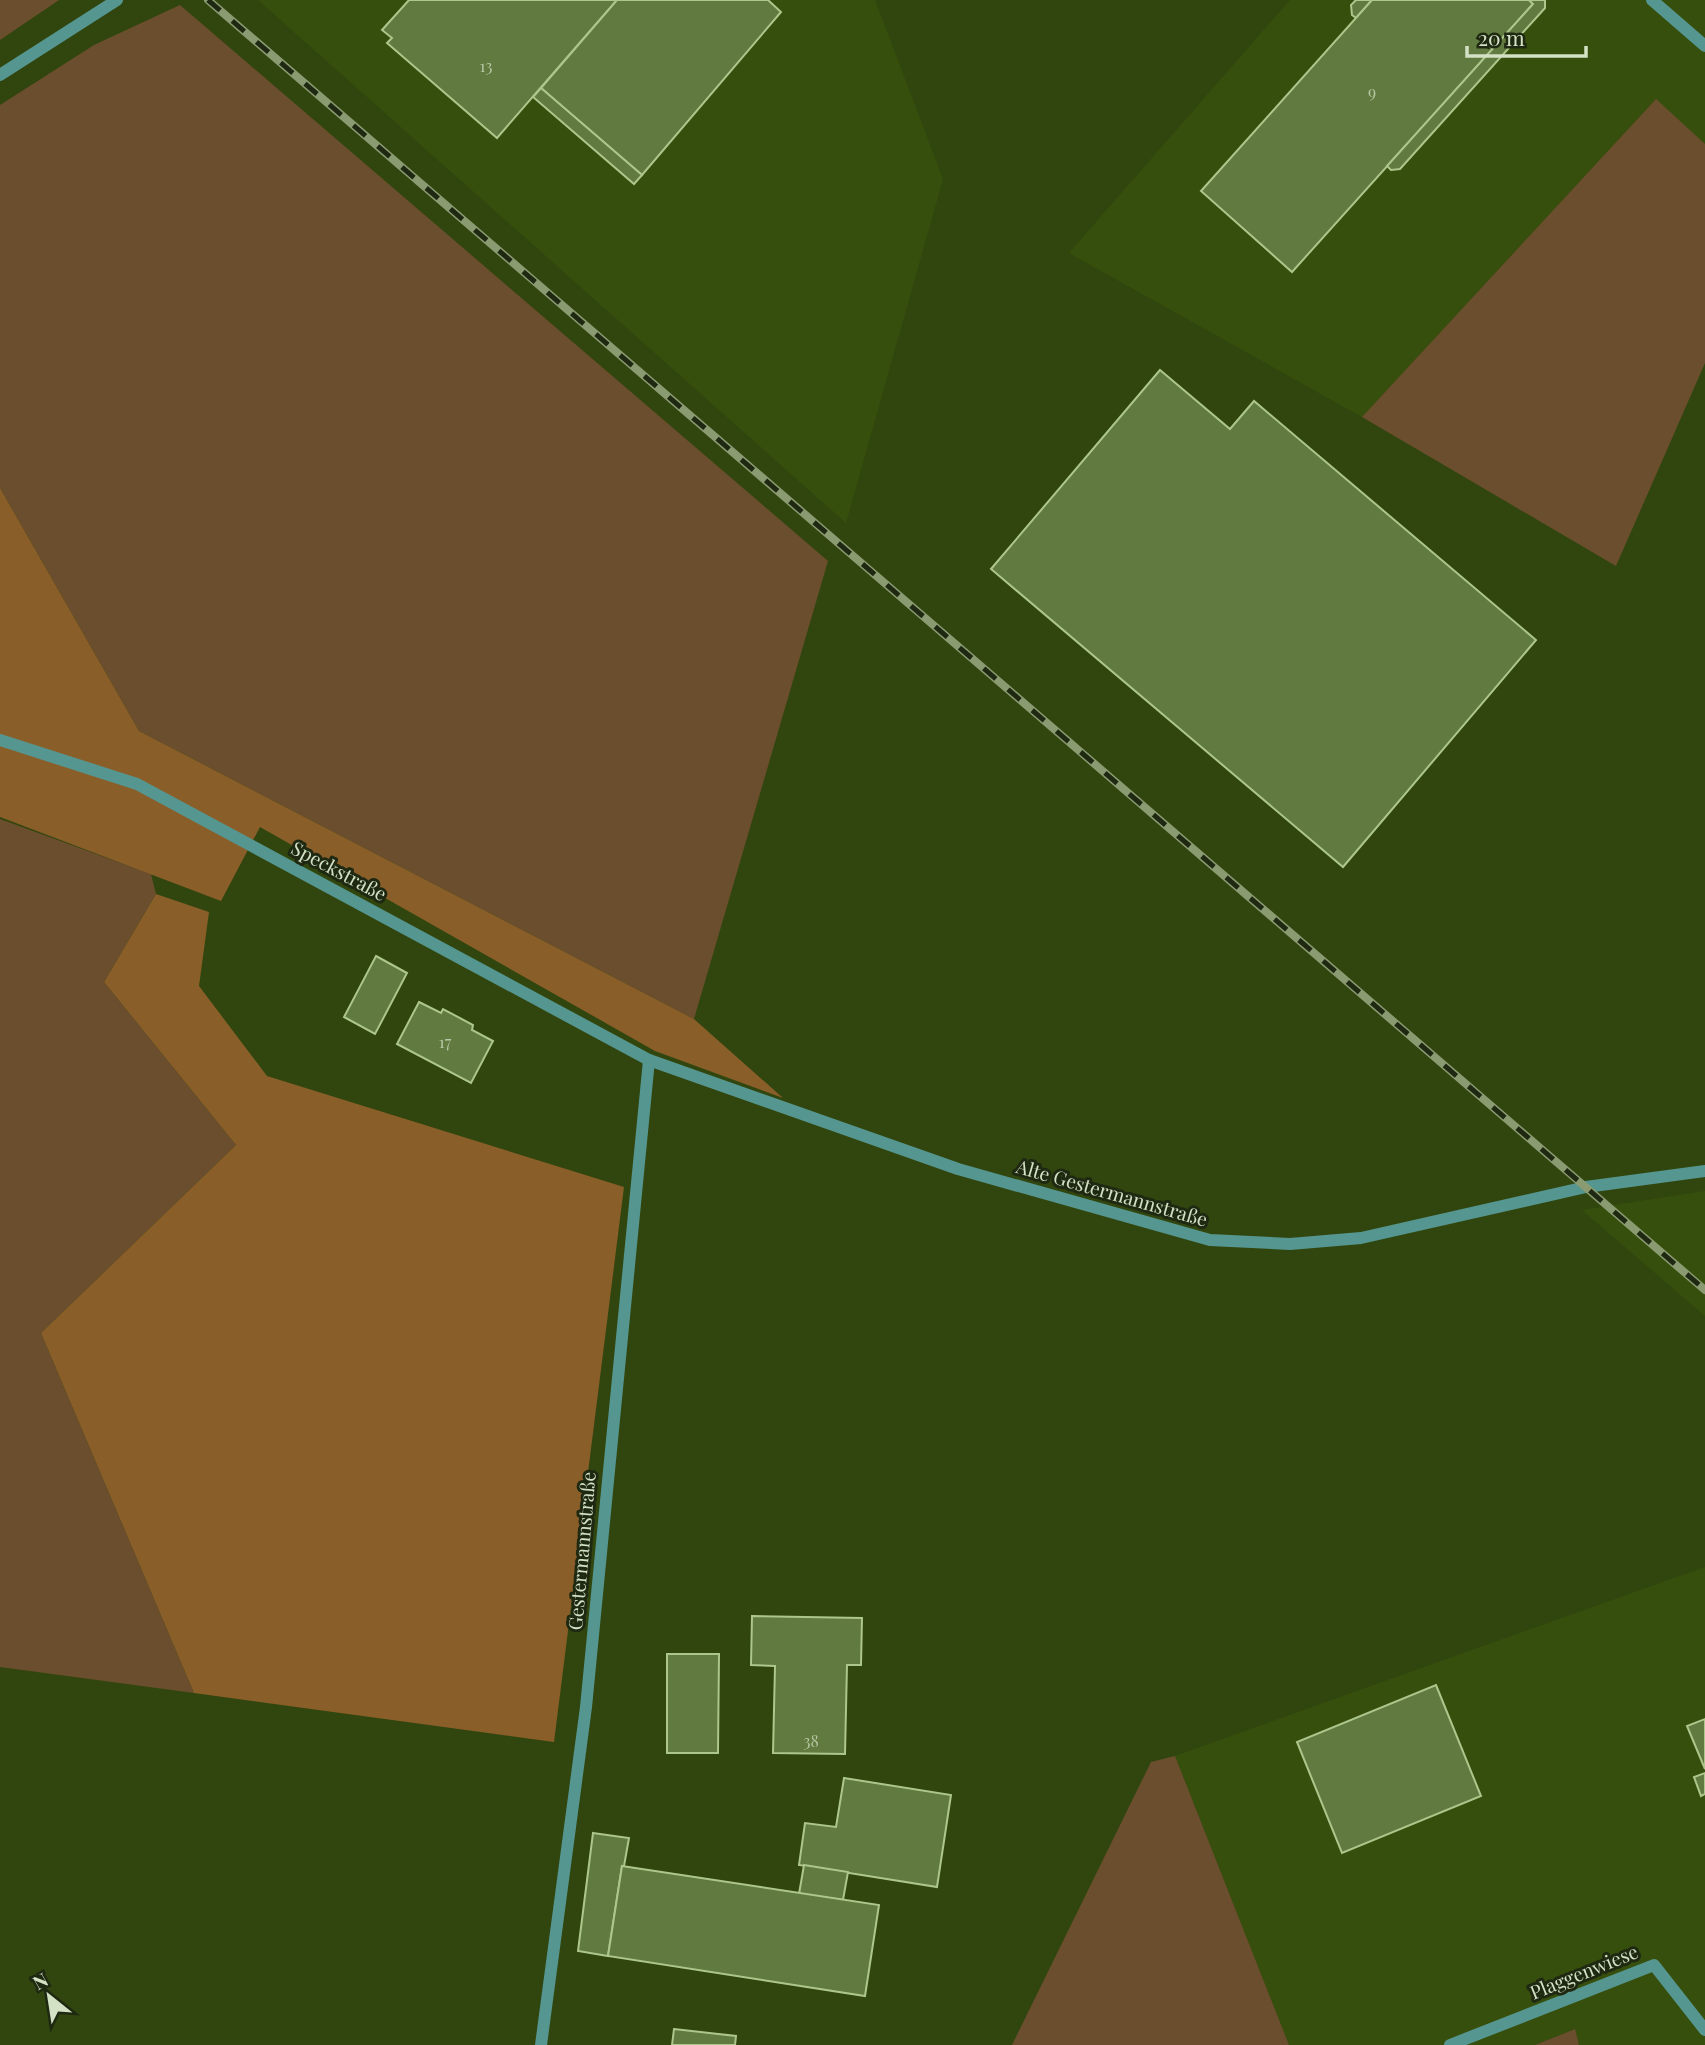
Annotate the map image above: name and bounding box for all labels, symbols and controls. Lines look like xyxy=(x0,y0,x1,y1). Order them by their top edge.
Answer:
scale bar xyxy=(1467,14,1586,58)
text: 20 m xyxy=(1478,23,1525,51)
house number: 13 xyxy=(480,55,492,76)
house number: 9 xyxy=(1368,81,1376,102)
street label: Speckstraße xyxy=(287,834,392,906)
house number: 17 xyxy=(439,1031,452,1052)
street label: Alte Gestermannstraße xyxy=(1013,1152,1211,1232)
street label: Gestermannstraße xyxy=(561,1471,601,1631)
house number: 38 xyxy=(803,1730,819,1751)
street label: Plaggenwiese xyxy=(1526,1938,1642,2005)
north arrow xyxy=(14,1961,84,2031)
text: N xyxy=(28,1966,53,1995)

